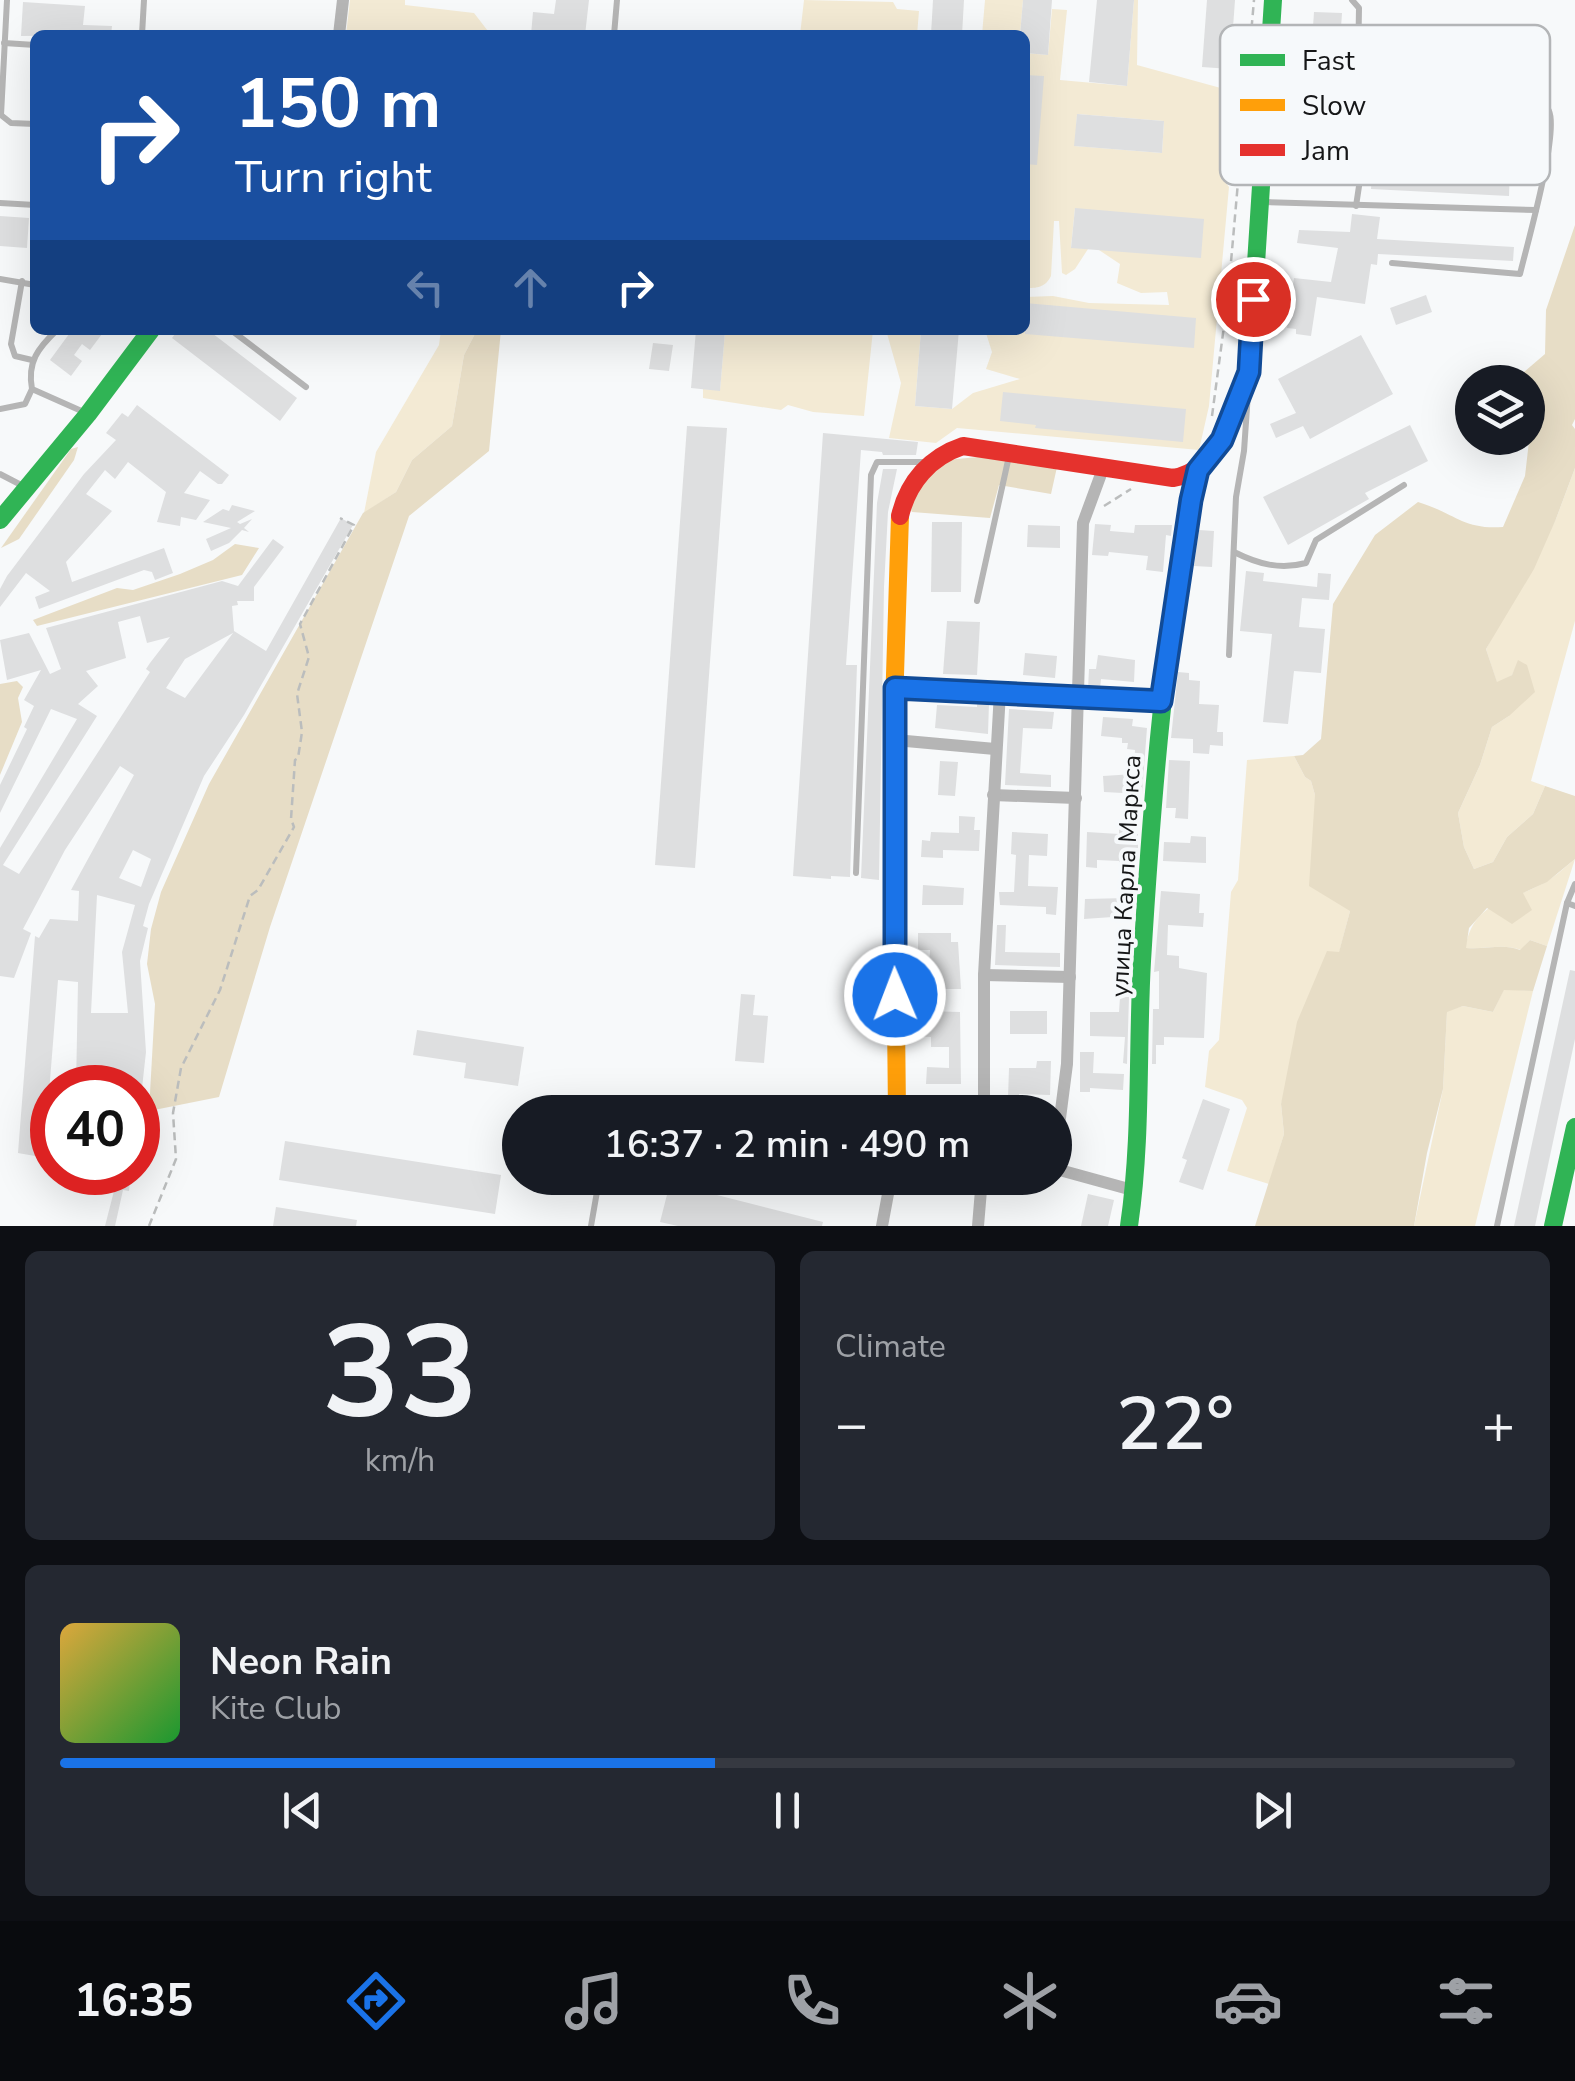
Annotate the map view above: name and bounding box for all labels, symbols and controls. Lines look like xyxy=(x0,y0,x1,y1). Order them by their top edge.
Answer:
legend xyxy=(1220,25,1550,185)
text: Fast xyxy=(1302,42,1355,80)
text: 150 m xyxy=(235,56,441,152)
icon: right xyxy=(70,70,200,200)
text: Slow xyxy=(1302,87,1366,125)
text: Jam xyxy=(1301,132,1350,170)
text: Turn right xyxy=(235,147,432,208)
pin xyxy=(1211,257,1296,342)
icon: left xyxy=(398,260,453,315)
icon: ahead xyxy=(503,260,558,315)
icon: right xyxy=(608,260,663,315)
icon: arrive xyxy=(1226,272,1281,327)
map controls xyxy=(1455,365,1545,455)
button: layers xyxy=(1455,365,1545,455)
street label: улица Карла Маркса xyxy=(1103,754,1149,998)
position arrow xyxy=(843,943,947,1047)
speed limit sign: 40 xyxy=(30,1065,160,1195)
text: 16:37 · 2 min · 490 m xyxy=(604,1119,970,1170)
text: 33 xyxy=(322,1285,478,1462)
text: Climate xyxy=(835,1325,946,1368)
text: 22° xyxy=(1116,1373,1234,1475)
text: − xyxy=(835,1387,868,1462)
text: + xyxy=(1482,1387,1515,1462)
text: km/h xyxy=(365,1439,435,1482)
text: Neon Rain xyxy=(210,1636,392,1687)
text: Kite Club xyxy=(210,1687,341,1730)
icon: previous xyxy=(275,1783,330,1838)
icon: pause xyxy=(760,1783,815,1838)
icon: next xyxy=(1245,1783,1300,1838)
icon: directions xyxy=(341,1966,411,2036)
icon: music xyxy=(559,1966,629,2036)
icon: phone xyxy=(777,1966,847,2036)
icon: climate xyxy=(995,1966,1065,2036)
icon: car xyxy=(1213,1966,1283,2036)
icon: filters xyxy=(1431,1966,1501,2036)
text: 16:35 xyxy=(74,1971,193,2032)

